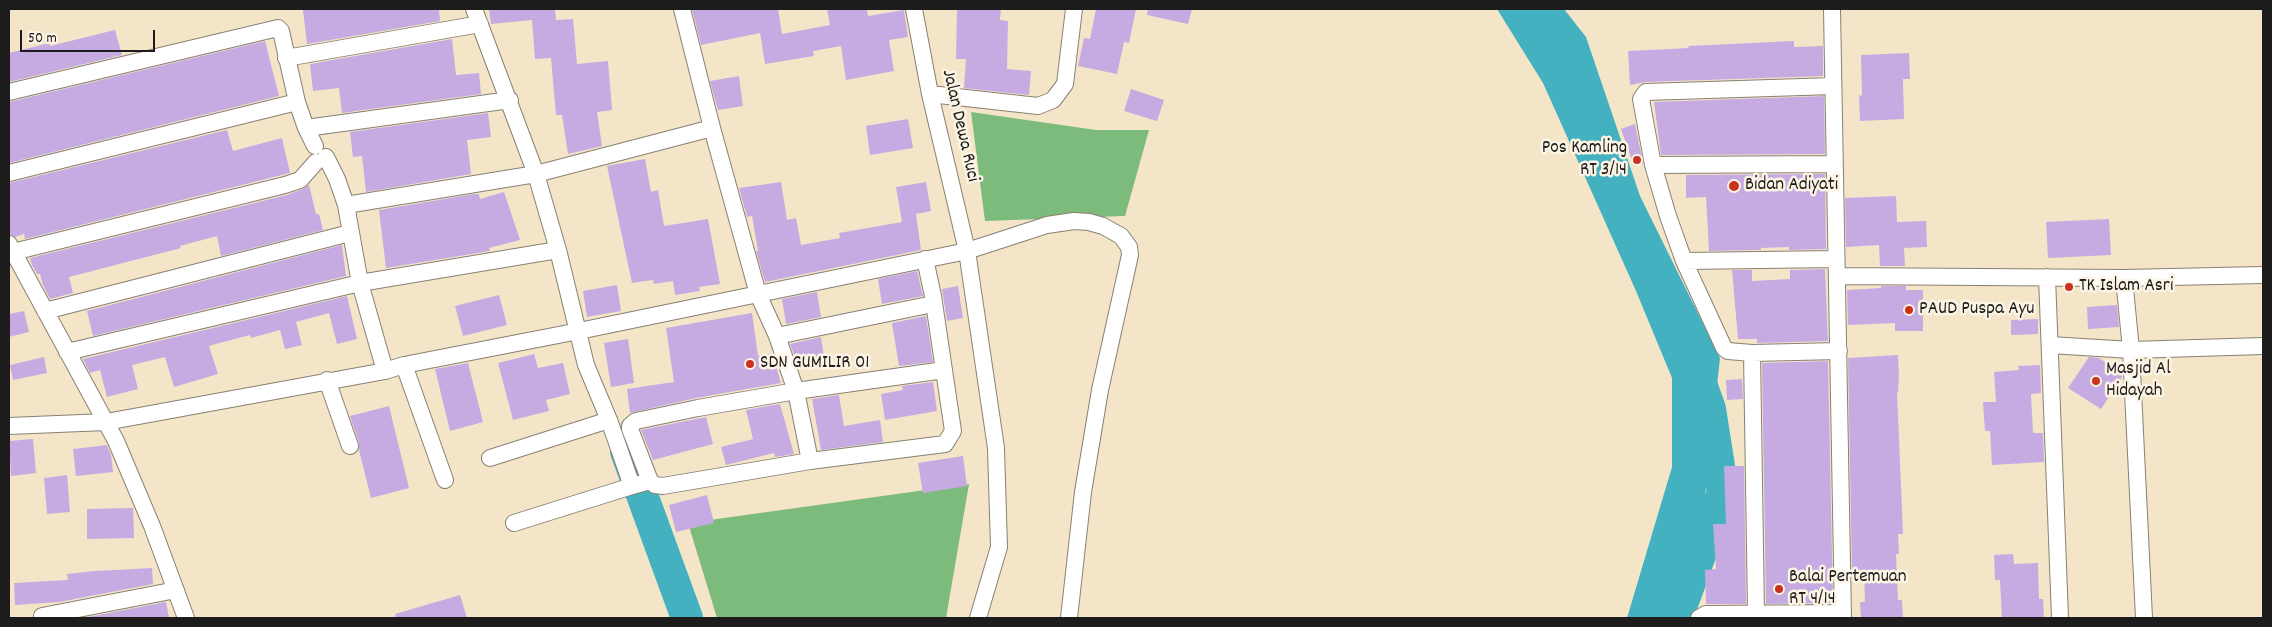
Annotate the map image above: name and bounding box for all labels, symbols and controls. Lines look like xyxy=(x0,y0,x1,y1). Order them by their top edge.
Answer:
scale bar xyxy=(22,20,158,52)
text: 50 m xyxy=(28,28,57,50)
street label: Jalan Dewa Ruci xyxy=(935,68,983,184)
place label: Pos Kamling RT 3/14 xyxy=(1542,138,1627,182)
marker: Pos Kamling RT 3/14 xyxy=(1631,154,1643,166)
place label: Bidan Adiyati xyxy=(1745,175,1838,197)
marker: Bidan Adiyati xyxy=(1727,179,1741,193)
place label: TK Islam Asri xyxy=(2079,276,2173,298)
marker: TK Islam Asri xyxy=(2063,281,2075,293)
place label: PAUD Puspa Ayu xyxy=(1919,299,2034,321)
marker: PAUD Puspa Ayu xyxy=(1903,304,1915,316)
place label: SDN GUMILIR 01 xyxy=(760,353,869,375)
marker: SDN GUMILIR 01 xyxy=(744,358,756,370)
place label: Masjid Al Hidayah xyxy=(2106,359,2171,403)
marker: Masjid Al Hidayah xyxy=(2090,375,2102,387)
place label: Balai Pertemuan RT 4/14 xyxy=(1789,567,1907,611)
marker: Balai Pertemuan RT 4/14 xyxy=(1773,583,1785,595)

